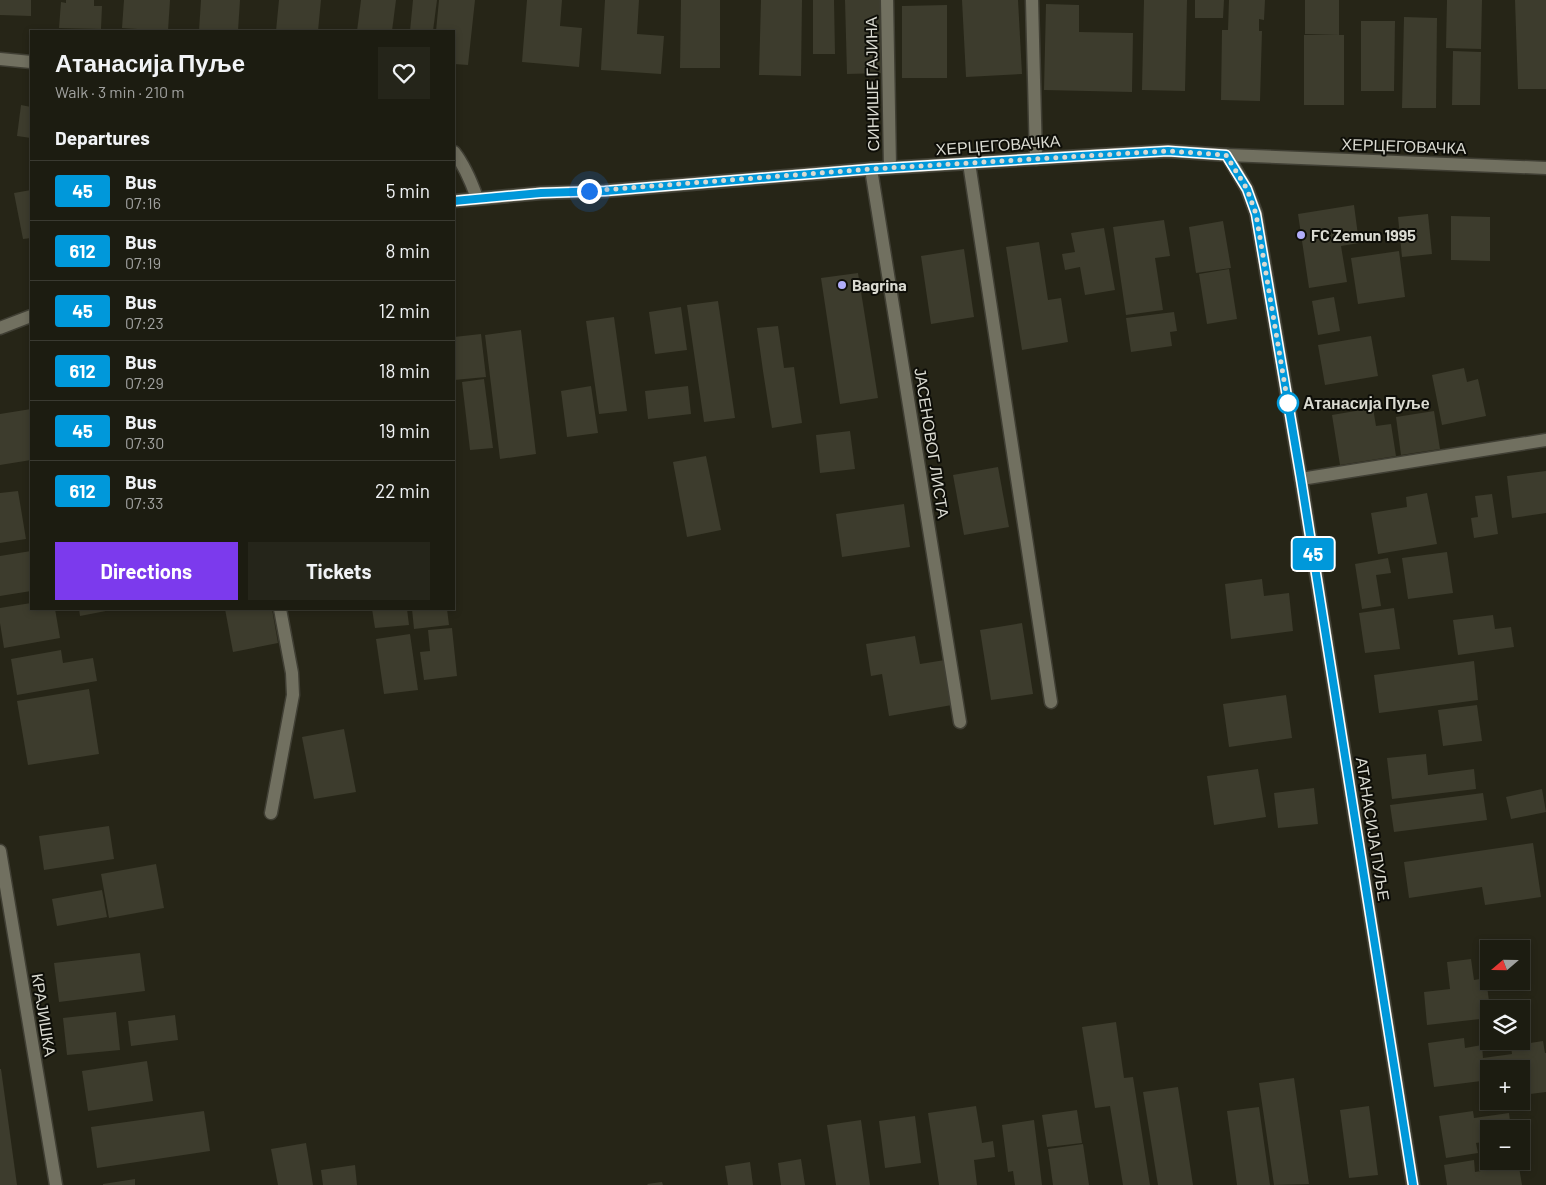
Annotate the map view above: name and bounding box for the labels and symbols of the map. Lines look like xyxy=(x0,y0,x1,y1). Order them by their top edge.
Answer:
street label: СИНИШЕ ГАЈИНА xyxy=(861,16,882,151)
street label: ХЕРЦЕГОВАЧКА xyxy=(935,131,1061,158)
street label: ХЕРЦЕГОВАЧКА xyxy=(1341,134,1467,157)
your location xyxy=(577,179,602,204)
place label: FC Zemun 1995 xyxy=(1311,225,1416,244)
marker: FC Zemun 1995 xyxy=(1295,229,1307,241)
place label: Bagrina xyxy=(852,275,907,294)
marker: Bagrina xyxy=(836,279,848,291)
street label: ЈАСЕНОВОГ ЛИСТА xyxy=(911,366,954,520)
marker: Атанасија Пуље xyxy=(1277,392,1299,414)
place label: Атанасија Пуље xyxy=(1303,393,1430,412)
line badge: 45 xyxy=(1290,538,1336,570)
street label: АТАНАСИЈА ПУЉЕ xyxy=(1353,756,1394,902)
north arrow xyxy=(1480,940,1530,990)
street label: КРАЈИШКА xyxy=(29,972,60,1058)

